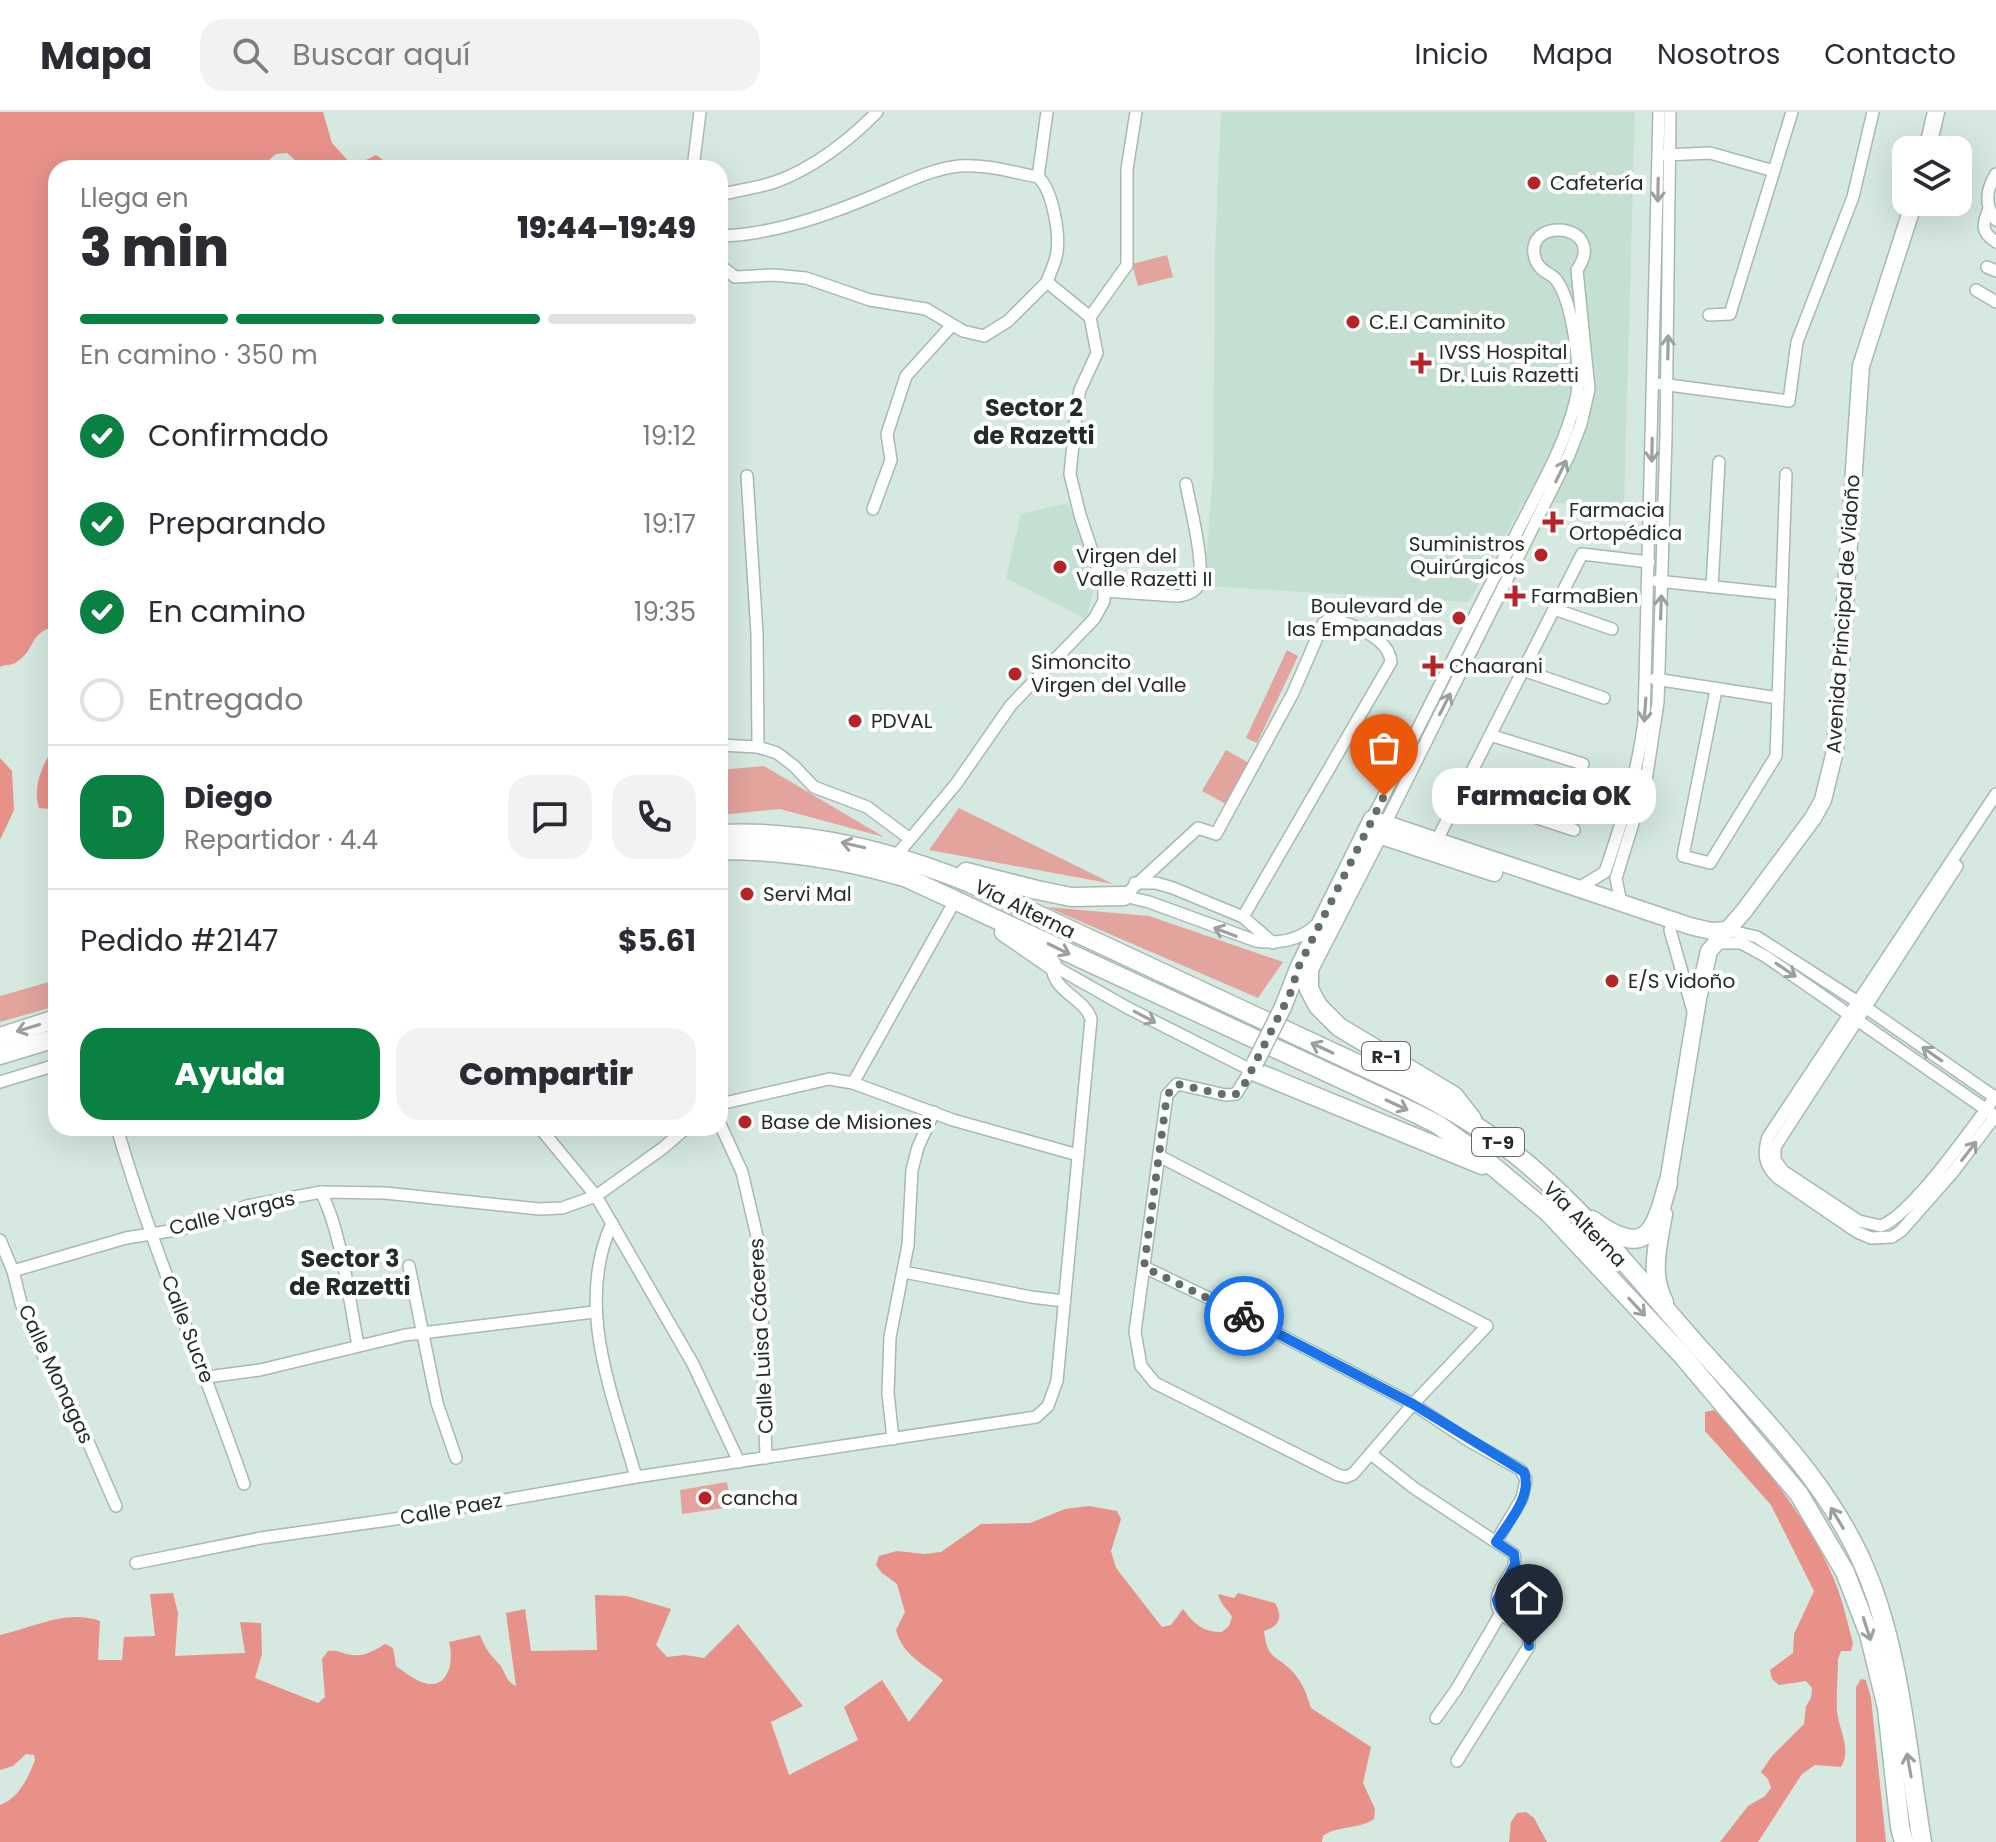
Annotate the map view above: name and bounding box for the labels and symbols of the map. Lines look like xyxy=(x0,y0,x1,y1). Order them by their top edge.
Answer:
place label: Cafetería xyxy=(1550,169,1644,197)
marker: Cafetería xyxy=(1525,174,1543,192)
one-way arrow xyxy=(1650,176,1666,203)
place label: C.E.I Caminito xyxy=(1369,308,1506,336)
marker: C.E.I Caminito xyxy=(1344,313,1362,331)
one-way arrow xyxy=(1660,334,1675,361)
place label: IVSS Hospital Dr. Luis Razetti xyxy=(1439,338,1579,389)
marker: IVSS Hospital Dr. Luis Razetti xyxy=(1410,352,1432,374)
district label: Sector 2 de Razetti xyxy=(973,391,1095,452)
one-way arrow xyxy=(1645,436,1660,463)
one-way arrow xyxy=(1554,460,1569,484)
street label: Avenida Principal de Vidoño xyxy=(1819,473,1867,755)
place label: Farmacia Ortopédica xyxy=(1569,496,1682,547)
marker: Farmacia Ortopédica xyxy=(1544,513,1562,531)
place label: Suministros Quirúrgicos xyxy=(1409,530,1525,581)
place label: Virgen del Valle Razetti II xyxy=(1076,542,1212,593)
marker: Suministros Quirúrgicos xyxy=(1532,546,1550,564)
marker: Virgen del Valle Razetti II xyxy=(1051,558,1069,576)
place label: FarmaBien xyxy=(1531,582,1639,610)
marker: FarmaBien xyxy=(1506,587,1524,605)
place label: Boulevard de las Empanadas xyxy=(1287,592,1443,643)
one-way arrow xyxy=(1653,594,1668,621)
marker: Boulevard de las Empanadas xyxy=(1450,609,1468,627)
place label: Simoncito Virgen del Valle xyxy=(1031,648,1186,699)
place label: Chaarani xyxy=(1449,652,1543,680)
marker: Chaarani xyxy=(1424,657,1442,675)
marker: Simoncito Virgen del Valle xyxy=(1006,665,1024,683)
one-way arrow xyxy=(1438,693,1453,717)
one-way arrow xyxy=(1637,696,1652,723)
place label: PDVAL xyxy=(871,707,933,735)
marker: PDVAL xyxy=(846,712,864,730)
pin xyxy=(1350,714,1418,796)
callout: Farmacia OK xyxy=(1432,768,1656,824)
one-way arrow xyxy=(841,837,866,852)
street label: Vía Alterna xyxy=(970,872,1080,946)
place label: Servi Mal xyxy=(763,880,852,908)
marker: Servi Mal xyxy=(738,885,756,903)
one-way arrow xyxy=(1214,924,1238,938)
one-way arrow xyxy=(1047,941,1071,957)
one-way arrow xyxy=(1775,962,1797,979)
place label: E/S Vidoño xyxy=(1628,967,1735,995)
marker: E/S Vidoño xyxy=(1603,972,1621,990)
one-way arrow xyxy=(1132,1009,1156,1025)
one-way arrow xyxy=(16,1022,41,1036)
one-way arrow xyxy=(1310,1040,1334,1055)
road number: R-1 xyxy=(1362,1042,1410,1070)
one-way arrow xyxy=(1922,1046,1944,1062)
one-way arrow xyxy=(1385,1098,1409,1113)
place label: Base de Misiones xyxy=(761,1108,932,1136)
marker: Base de Misiones xyxy=(736,1113,754,1131)
road number: T-9 xyxy=(1472,1128,1524,1156)
one-way arrow xyxy=(1960,1141,1977,1162)
street label: Vía Alterna xyxy=(1537,1175,1633,1273)
street label: Calle Vargas xyxy=(166,1184,298,1242)
street label: Calle Luisa Cáceres xyxy=(742,1237,780,1435)
district label: Sector 3 de Razetti xyxy=(289,1242,411,1303)
street label: Calle Sucre xyxy=(155,1271,221,1387)
courier xyxy=(1204,1276,1284,1356)
one-way arrow xyxy=(1627,1297,1646,1317)
street label: Calle Monagas xyxy=(12,1300,100,1448)
place label: cancha xyxy=(721,1484,798,1512)
street label: Calle Paez xyxy=(398,1486,504,1532)
marker: cancha xyxy=(696,1489,714,1507)
one-way arrow xyxy=(1829,1507,1845,1530)
pin xyxy=(1495,1564,1563,1646)
one-way arrow xyxy=(1861,1617,1876,1642)
one-way arrow xyxy=(1901,1753,1916,1778)

